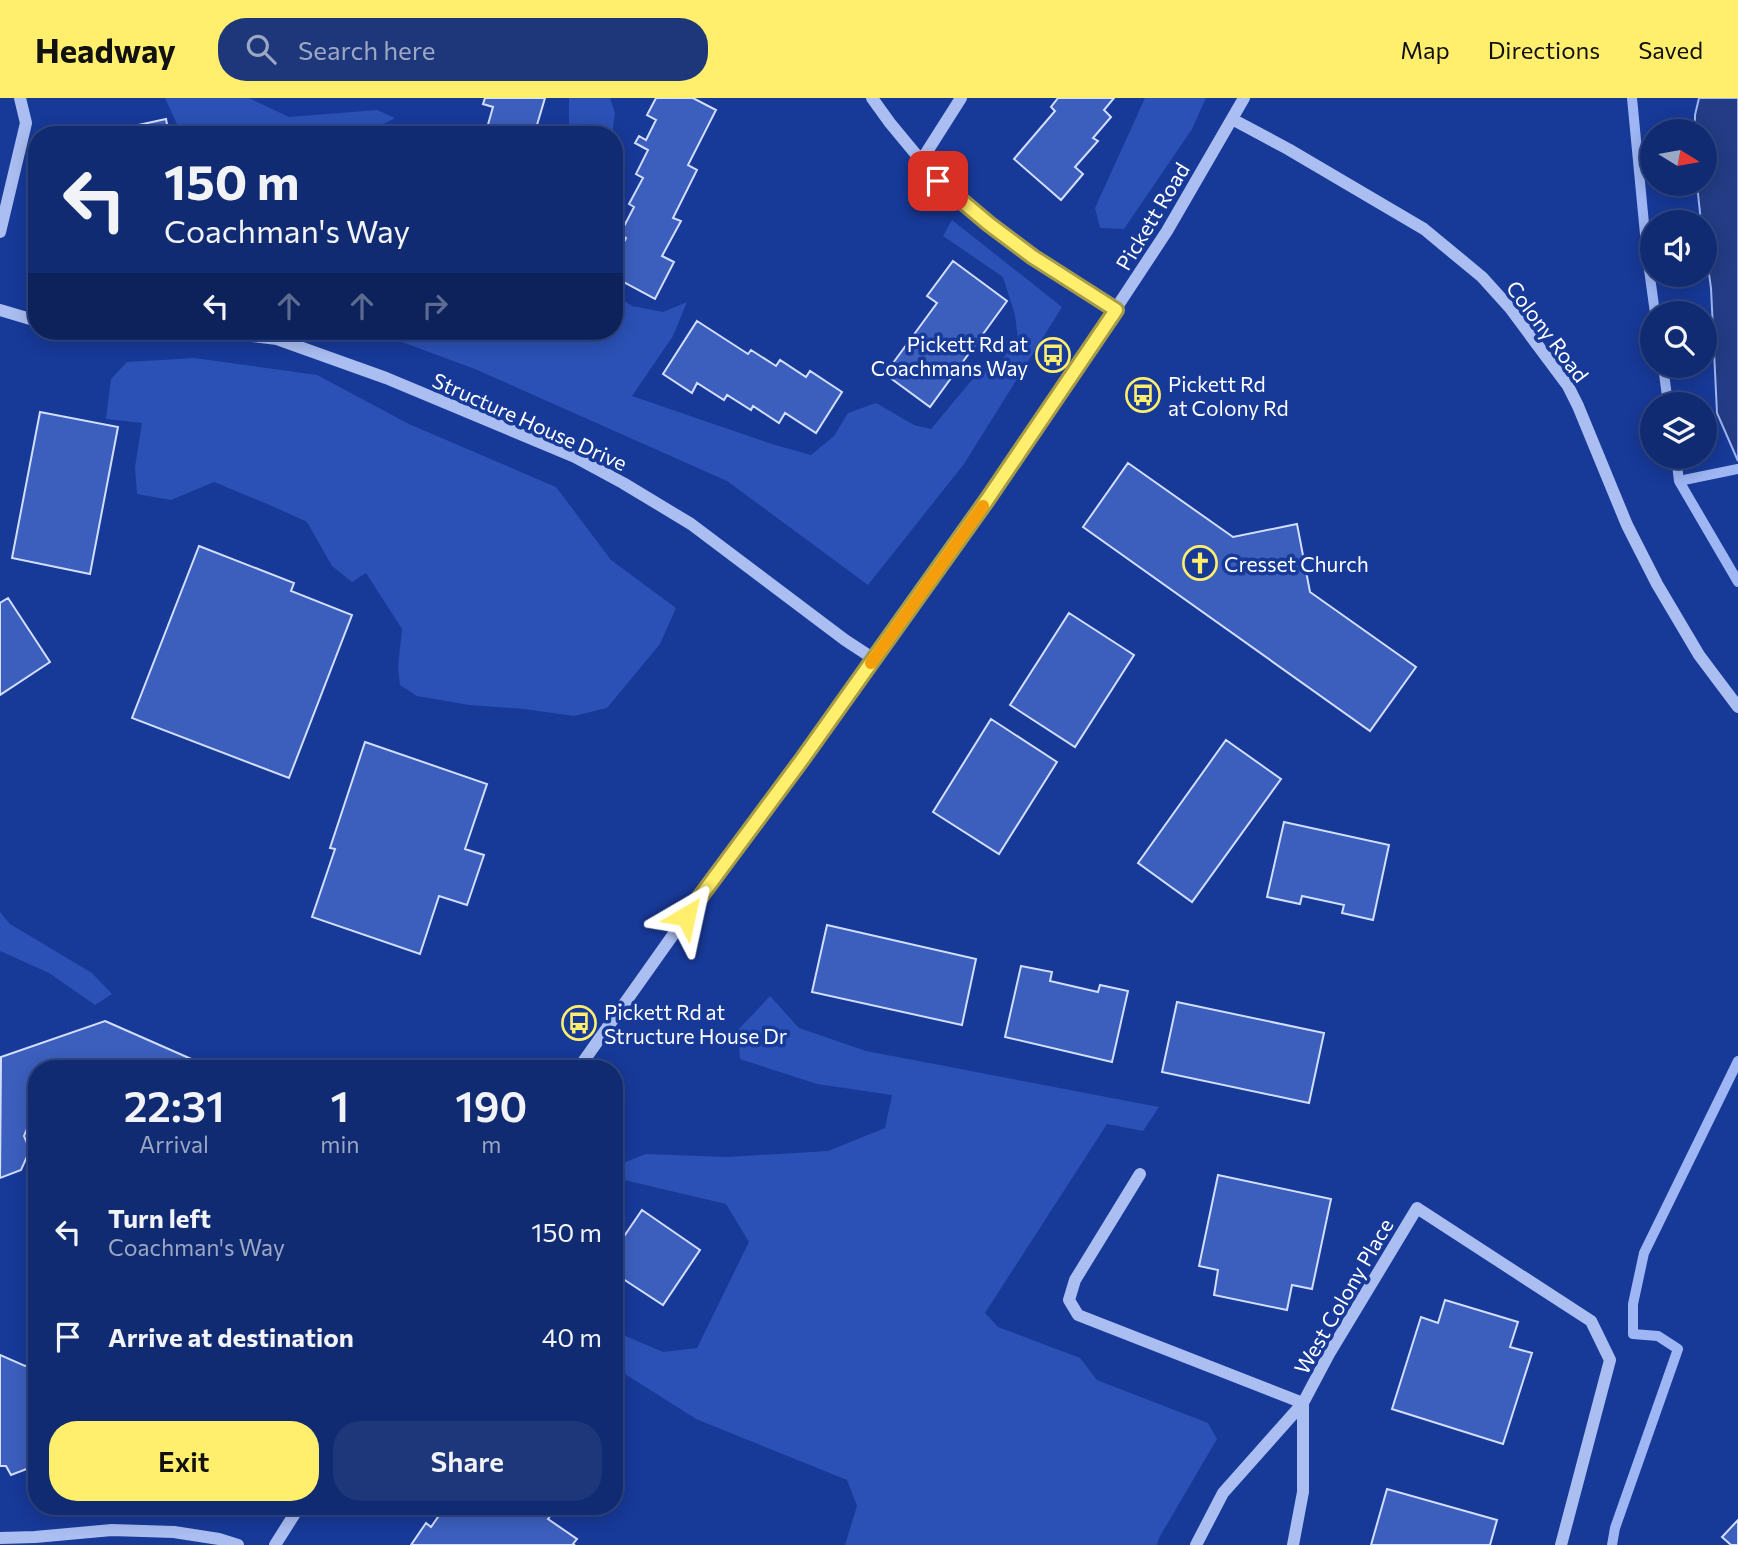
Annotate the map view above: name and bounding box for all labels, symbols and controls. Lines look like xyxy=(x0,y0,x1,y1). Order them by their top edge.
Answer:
search box xyxy=(218,18,708,81)
text: Headway xyxy=(35,29,176,70)
icon: search xyxy=(242,30,280,68)
text: Search here xyxy=(298,34,436,65)
text: Map xyxy=(1400,35,1450,64)
text: Directions xyxy=(1488,35,1600,64)
text: Saved xyxy=(1638,35,1703,64)
north arrow xyxy=(1640,119,1717,196)
map controls xyxy=(1640,119,1717,469)
text: 150 m xyxy=(164,150,299,210)
pin xyxy=(908,151,968,211)
icon: left xyxy=(49,154,140,245)
street label: Pickett Road xyxy=(1110,158,1194,274)
icon: arrive xyxy=(919,162,957,200)
text: Coachman's Way xyxy=(164,210,410,250)
button: sound xyxy=(1640,210,1717,287)
street label: Colony Road xyxy=(1502,275,1594,387)
icon: left xyxy=(197,287,235,325)
icon: ahead xyxy=(270,287,308,325)
icon: ahead xyxy=(343,287,381,325)
icon: right xyxy=(416,287,454,325)
button: search xyxy=(1640,301,1717,378)
place label: Pickett Rd at Coachmans Way xyxy=(871,331,1028,380)
bus stop icon: Pickett Rd at Coachmans Way xyxy=(1034,336,1072,374)
street label: Structure House Drive xyxy=(429,367,631,475)
place label: Pickett Rd at Colony Rd xyxy=(1168,371,1289,420)
bus stop icon: Pickett Rd at Colony Rd xyxy=(1124,376,1162,414)
button: layers xyxy=(1640,392,1717,469)
church icon: Cresset Church xyxy=(1181,544,1219,582)
place label: Cresset Church xyxy=(1224,551,1369,576)
position arrow xyxy=(649,879,723,953)
place label: Pickett Rd at Structure House Dr xyxy=(604,999,787,1048)
bus stop icon: Pickett Rd at Structure House Dr xyxy=(560,1004,598,1042)
text: 22:31 xyxy=(124,1079,225,1131)
text: 1 xyxy=(331,1079,349,1131)
text: 190 xyxy=(455,1079,527,1131)
text: Arrival xyxy=(139,1130,209,1158)
text: min xyxy=(320,1130,360,1158)
text: m xyxy=(481,1130,501,1158)
text: Turn left xyxy=(108,1202,211,1233)
icon: left xyxy=(49,1213,87,1251)
street label: West Colony Place xyxy=(1288,1214,1398,1378)
text: 150 m xyxy=(531,1216,602,1247)
text: Coachman's Way xyxy=(108,1233,285,1261)
icon: arrive xyxy=(49,1318,87,1356)
text: Arrive at destination xyxy=(108,1321,354,1352)
text: 40 m xyxy=(542,1321,602,1352)
button: Exit xyxy=(49,1421,319,1501)
button: Share xyxy=(333,1421,602,1501)

